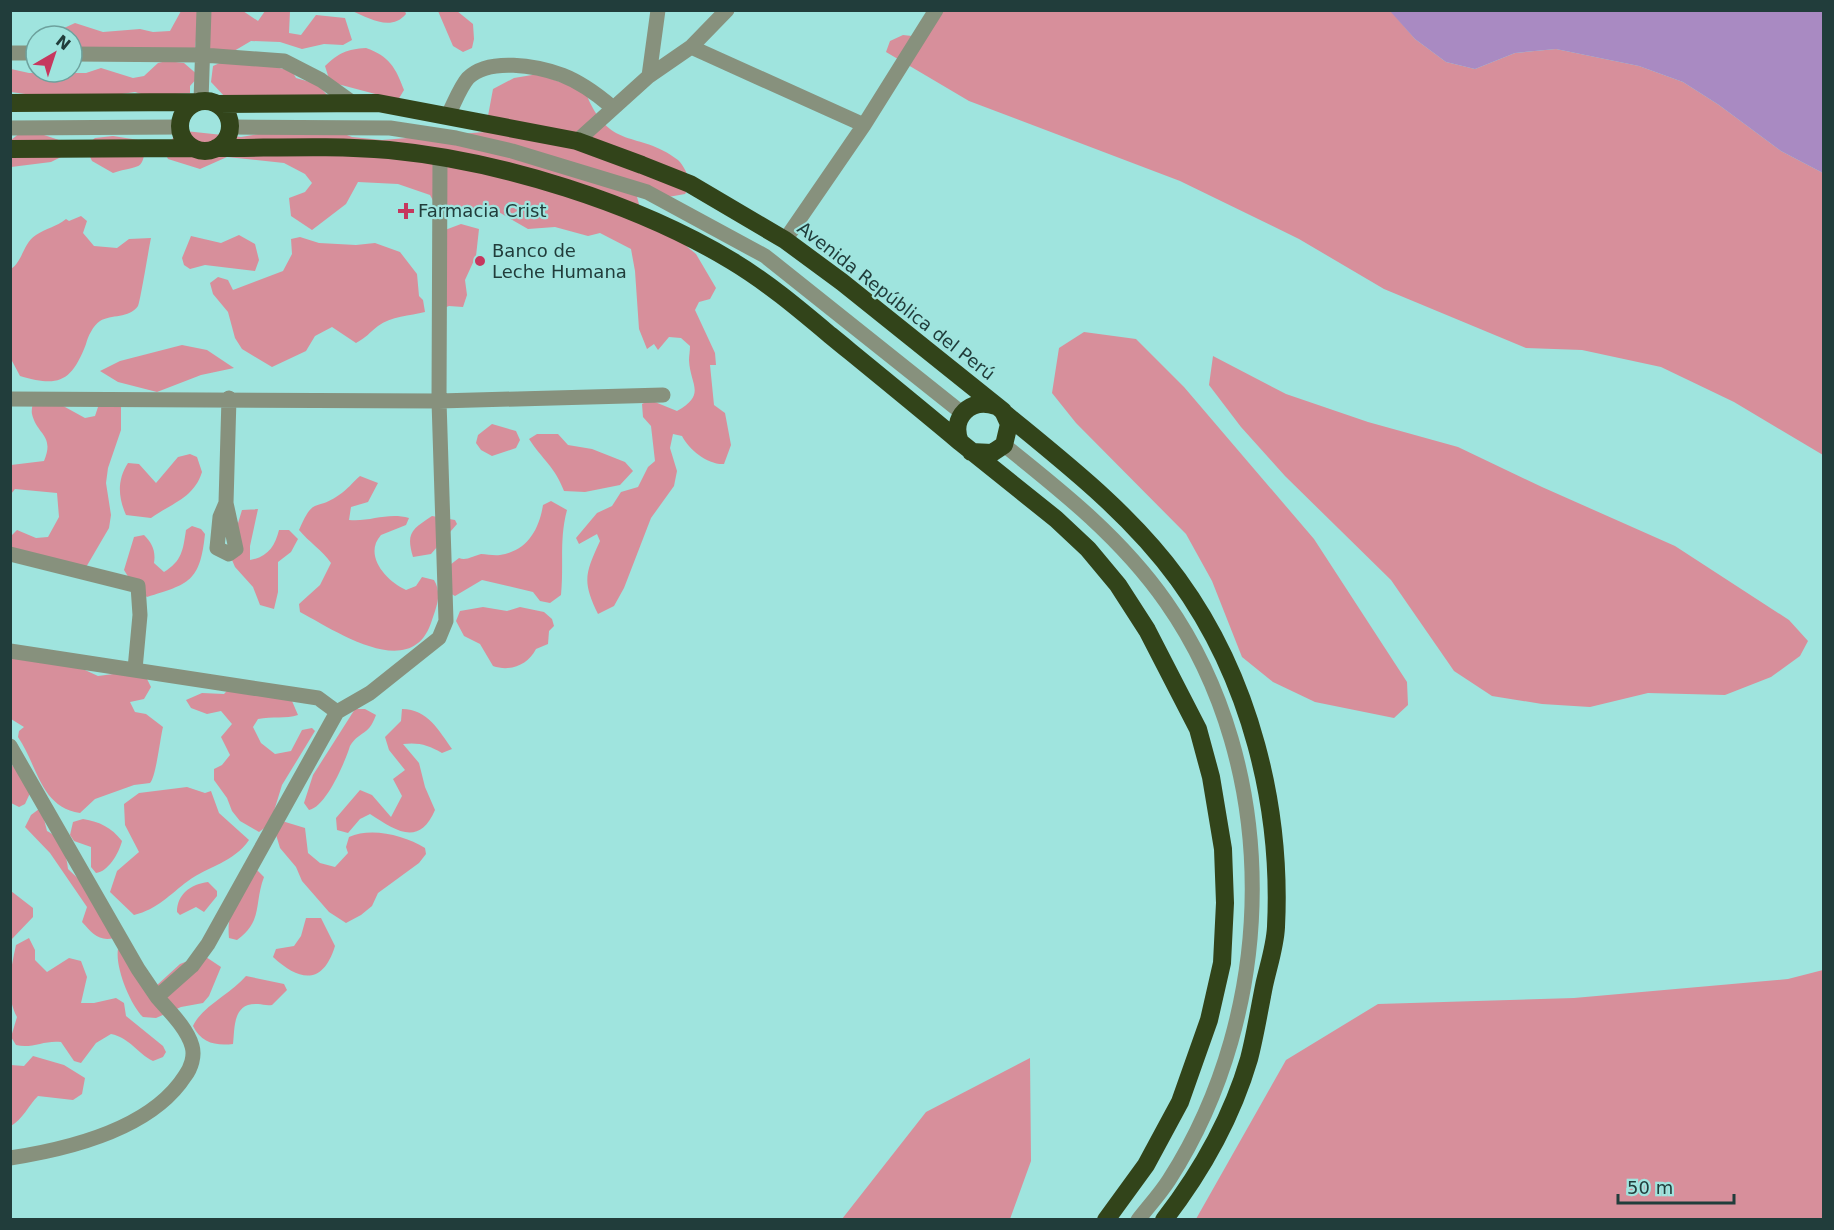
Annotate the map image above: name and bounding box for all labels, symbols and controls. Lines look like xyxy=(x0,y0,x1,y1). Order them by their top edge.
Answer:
north arrow xyxy=(24,24,84,84)
text: N xyxy=(52,31,74,54)
place label: Farmacia Crist xyxy=(418,200,546,221)
marker: Farmacia Crist xyxy=(399,204,413,218)
street label: Avenida República del Perú xyxy=(793,217,999,384)
place label: Banco de Leche Humana xyxy=(492,240,627,282)
marker: Banco de Leche Humana xyxy=(473,254,487,268)
scale bar xyxy=(1618,1167,1734,1205)
text: 50 m xyxy=(1627,1177,1673,1198)

